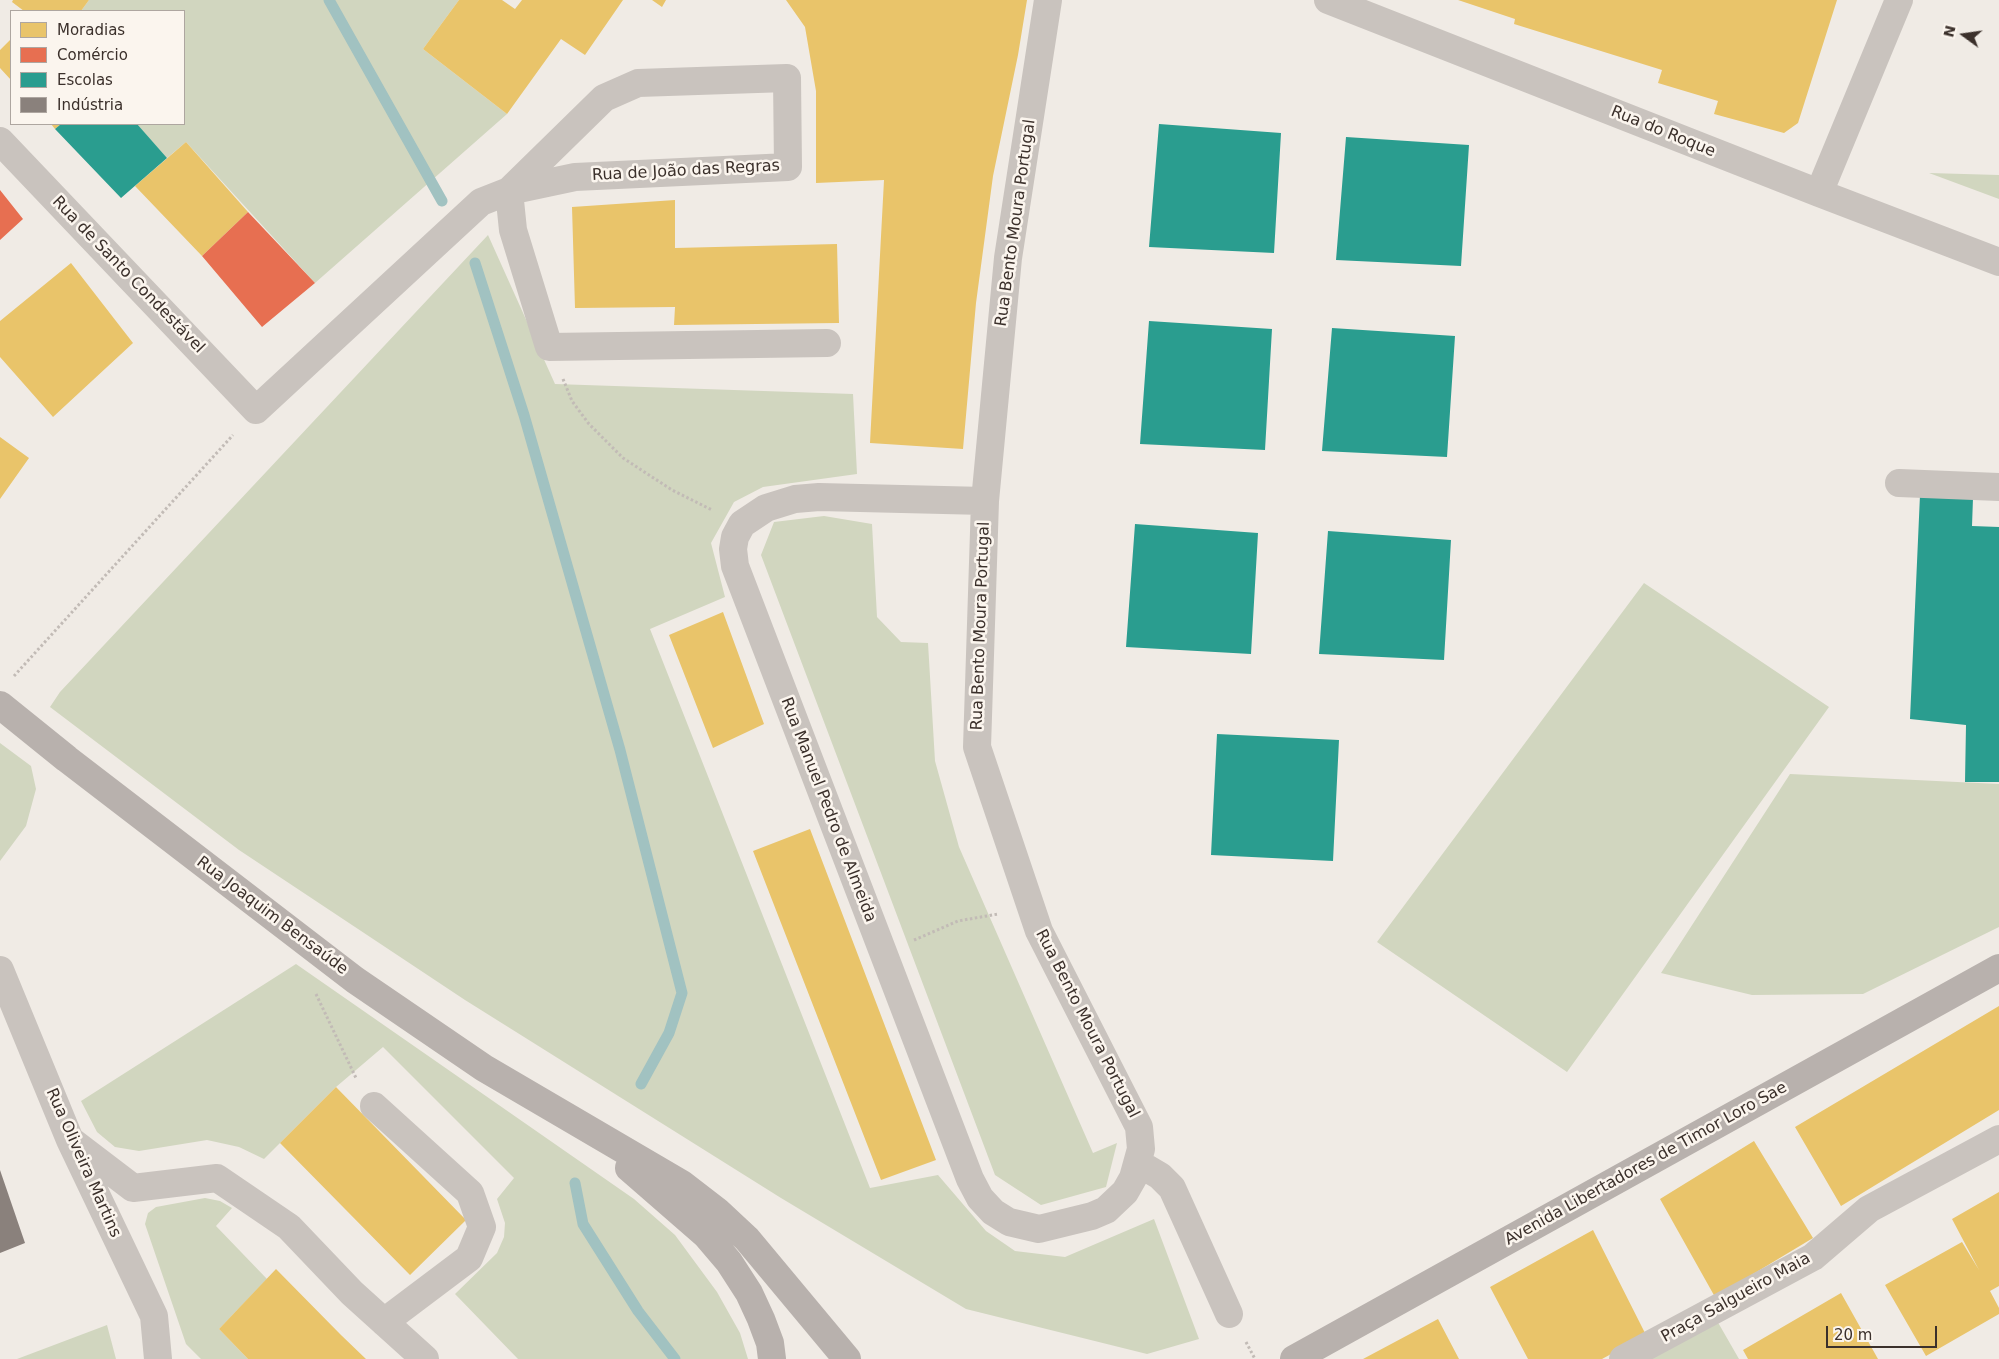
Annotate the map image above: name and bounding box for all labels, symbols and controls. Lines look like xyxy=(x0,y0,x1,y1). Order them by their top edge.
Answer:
legend xyxy=(10,10,185,125)
north arrow xyxy=(1939,10,1989,60)
text: Moradias xyxy=(57,21,125,39)
text: N xyxy=(1940,24,1959,39)
text: Comércio xyxy=(57,46,128,64)
text: Escolas xyxy=(57,71,113,89)
text: Indústria xyxy=(57,96,123,114)
street label: Rua do Roque xyxy=(1608,102,1718,162)
street label: Rua Bento Moura Portugal xyxy=(992,118,1040,328)
street label: Rua de João das Regras xyxy=(592,156,780,186)
street label: Rua de Santo Condestável xyxy=(48,192,208,358)
street label: Rua Bento Moura Portugal xyxy=(968,521,994,731)
street label: Rua Manuel Pedro de Almeida xyxy=(776,695,880,925)
street label: Rua Joaquim Bensaúde xyxy=(193,853,351,979)
street label: Rua Bento Moura Portugal xyxy=(1031,927,1143,1121)
street label: Avenida Libertadores de Timor Loro Sae xyxy=(1502,1078,1790,1250)
street label: Rua Oliveira Martins xyxy=(41,1085,125,1241)
street label: Praça Salgueiro Maia xyxy=(1658,1249,1814,1347)
scale bar xyxy=(1829,1316,1940,1348)
text: 20 m xyxy=(1834,1326,1872,1344)

